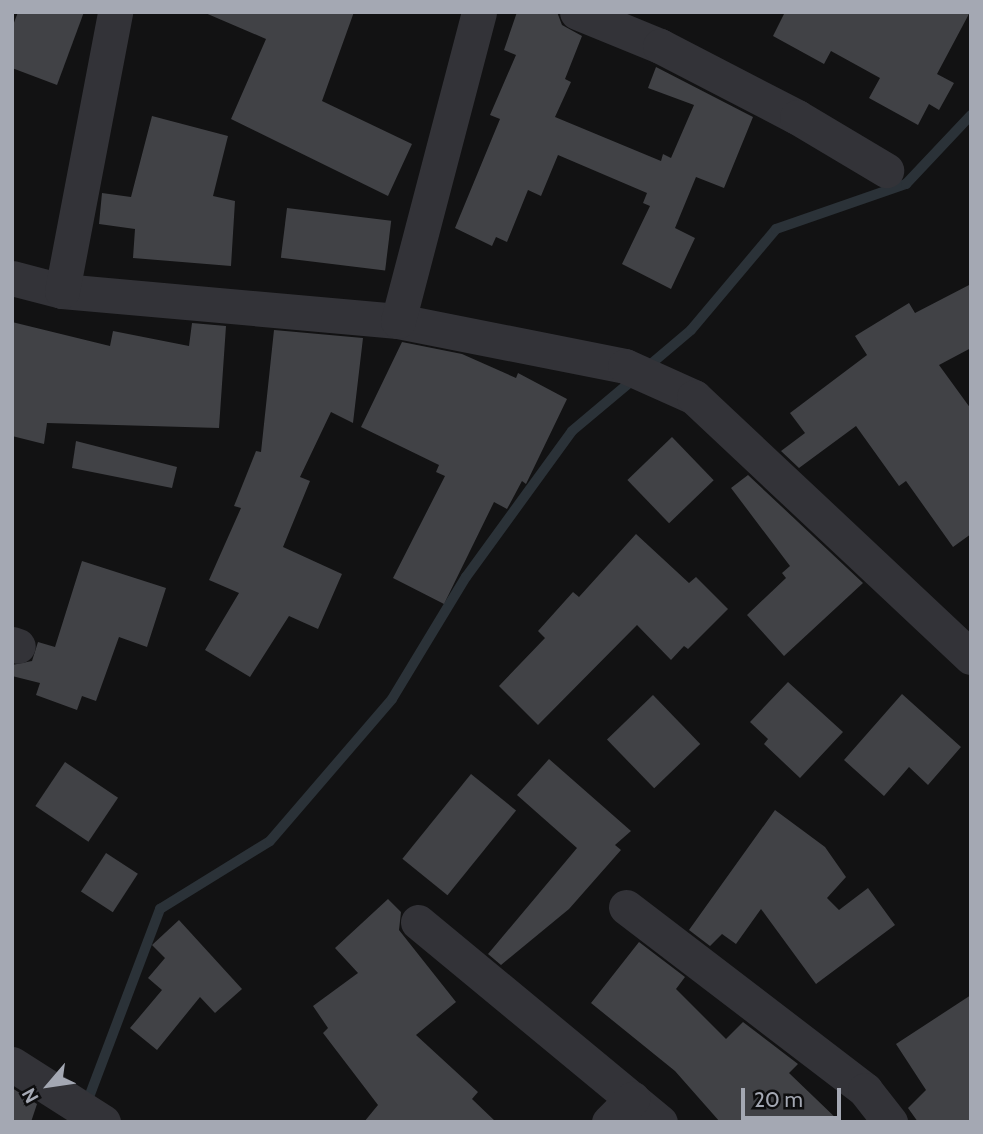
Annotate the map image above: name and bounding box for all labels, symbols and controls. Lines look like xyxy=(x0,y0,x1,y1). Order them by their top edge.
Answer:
north arrow xyxy=(14,1050,84,1120)
scale bar xyxy=(745,1074,845,1118)
text: N xyxy=(17,1084,44,1107)
text: 20 m xyxy=(754,1087,803,1112)

